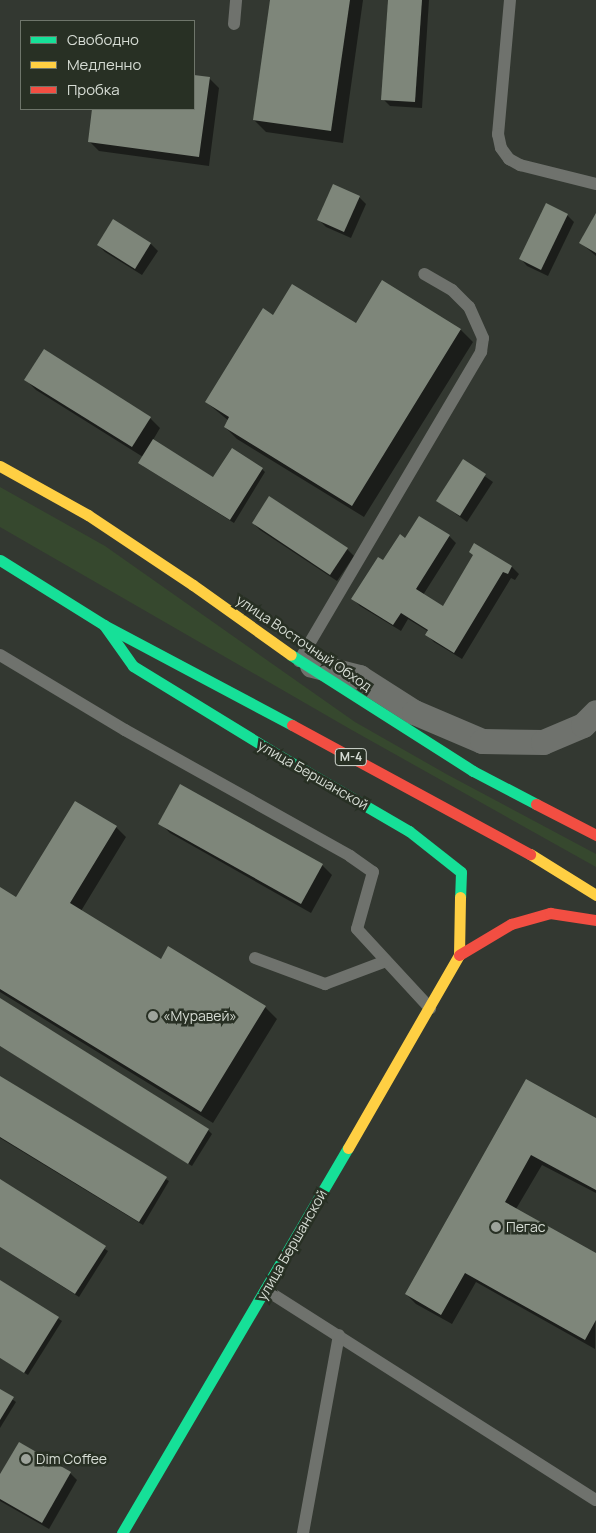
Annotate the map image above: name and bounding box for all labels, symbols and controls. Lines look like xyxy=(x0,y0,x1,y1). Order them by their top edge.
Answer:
legend xyxy=(20,20,195,110)
text: Свободно xyxy=(67,29,139,50)
text: Медленно xyxy=(67,54,141,75)
text: Пробка xyxy=(67,79,120,100)
street label: улица Восточный Обход xyxy=(233,591,375,695)
street label: улица Бершанской xyxy=(255,737,371,813)
road number: М-4 xyxy=(335,748,367,766)
place label: «Муравей» xyxy=(163,1008,237,1024)
marker: «Муравей» xyxy=(147,1010,159,1022)
street label: улица Бершанской xyxy=(254,1187,330,1303)
place label: Пегас xyxy=(506,1219,546,1235)
marker: Пегас xyxy=(490,1221,502,1233)
place label: Dim Coffee xyxy=(36,1451,107,1467)
marker: Dim Coffee xyxy=(20,1453,32,1465)

